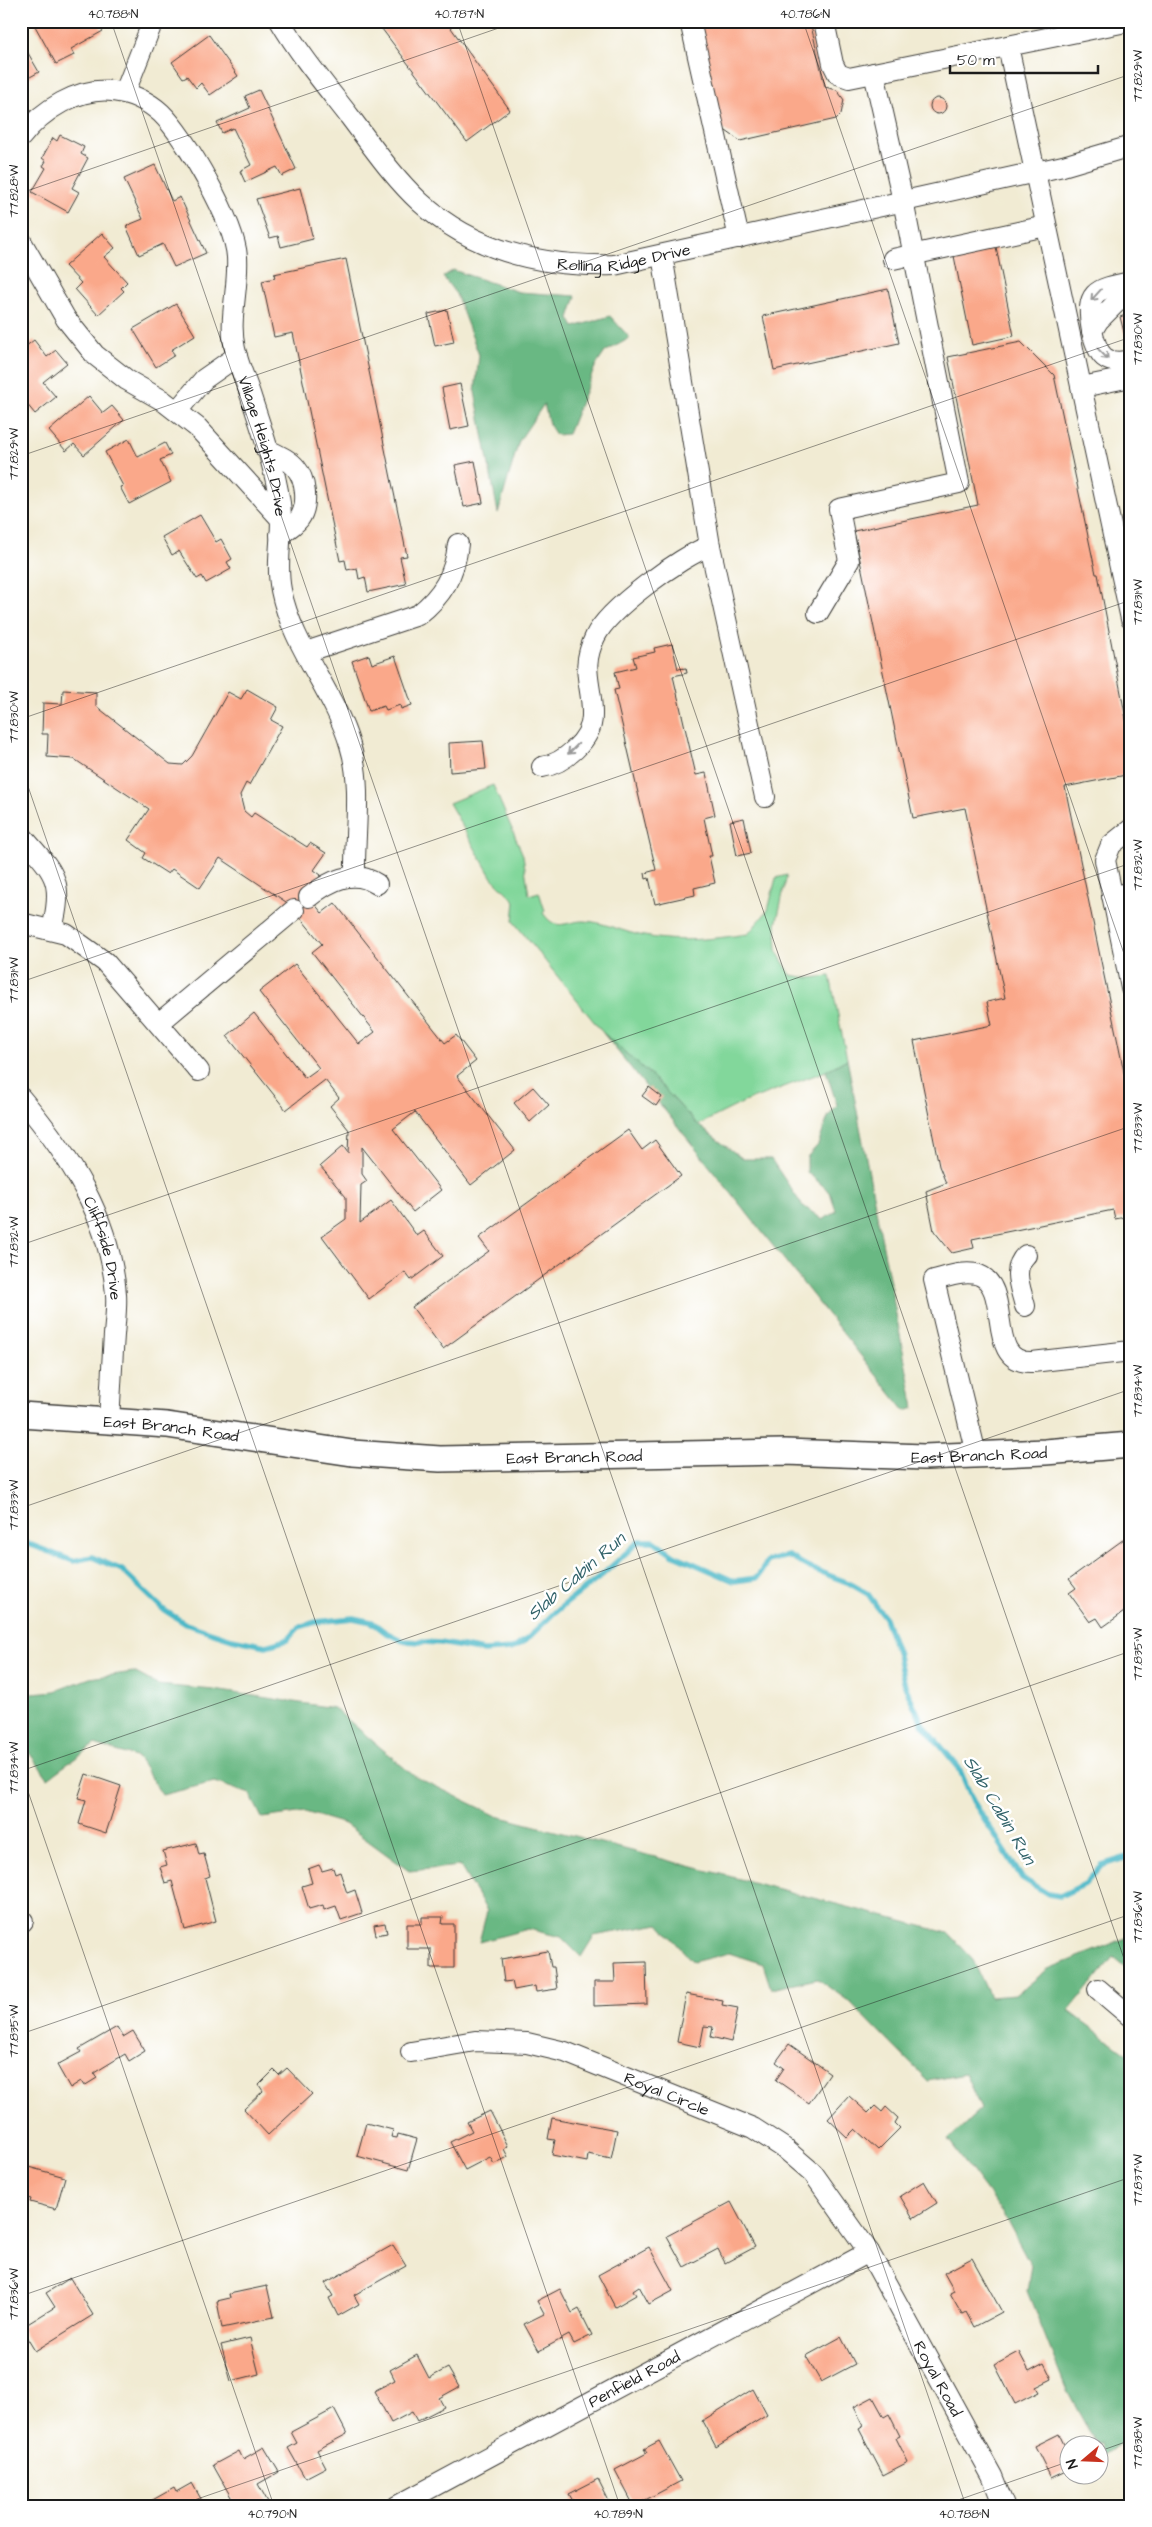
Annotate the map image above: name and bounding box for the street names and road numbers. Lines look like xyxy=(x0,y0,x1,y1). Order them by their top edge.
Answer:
street label: Rolling Ridge Drive xyxy=(556,238,693,278)
street label: Village Heights Drive xyxy=(232,373,291,517)
street label: Cliffside Drive xyxy=(78,1193,126,1301)
street label: East Branch Road xyxy=(103,1411,240,1448)
street label: East Branch Road xyxy=(911,1442,1048,1469)
street label: East Branch Road xyxy=(506,1445,643,1470)
street label: Royal Circle xyxy=(621,2067,713,2121)
street label: Royal Road xyxy=(908,2337,967,2421)
street label: Penfield Road xyxy=(585,2346,684,2413)

